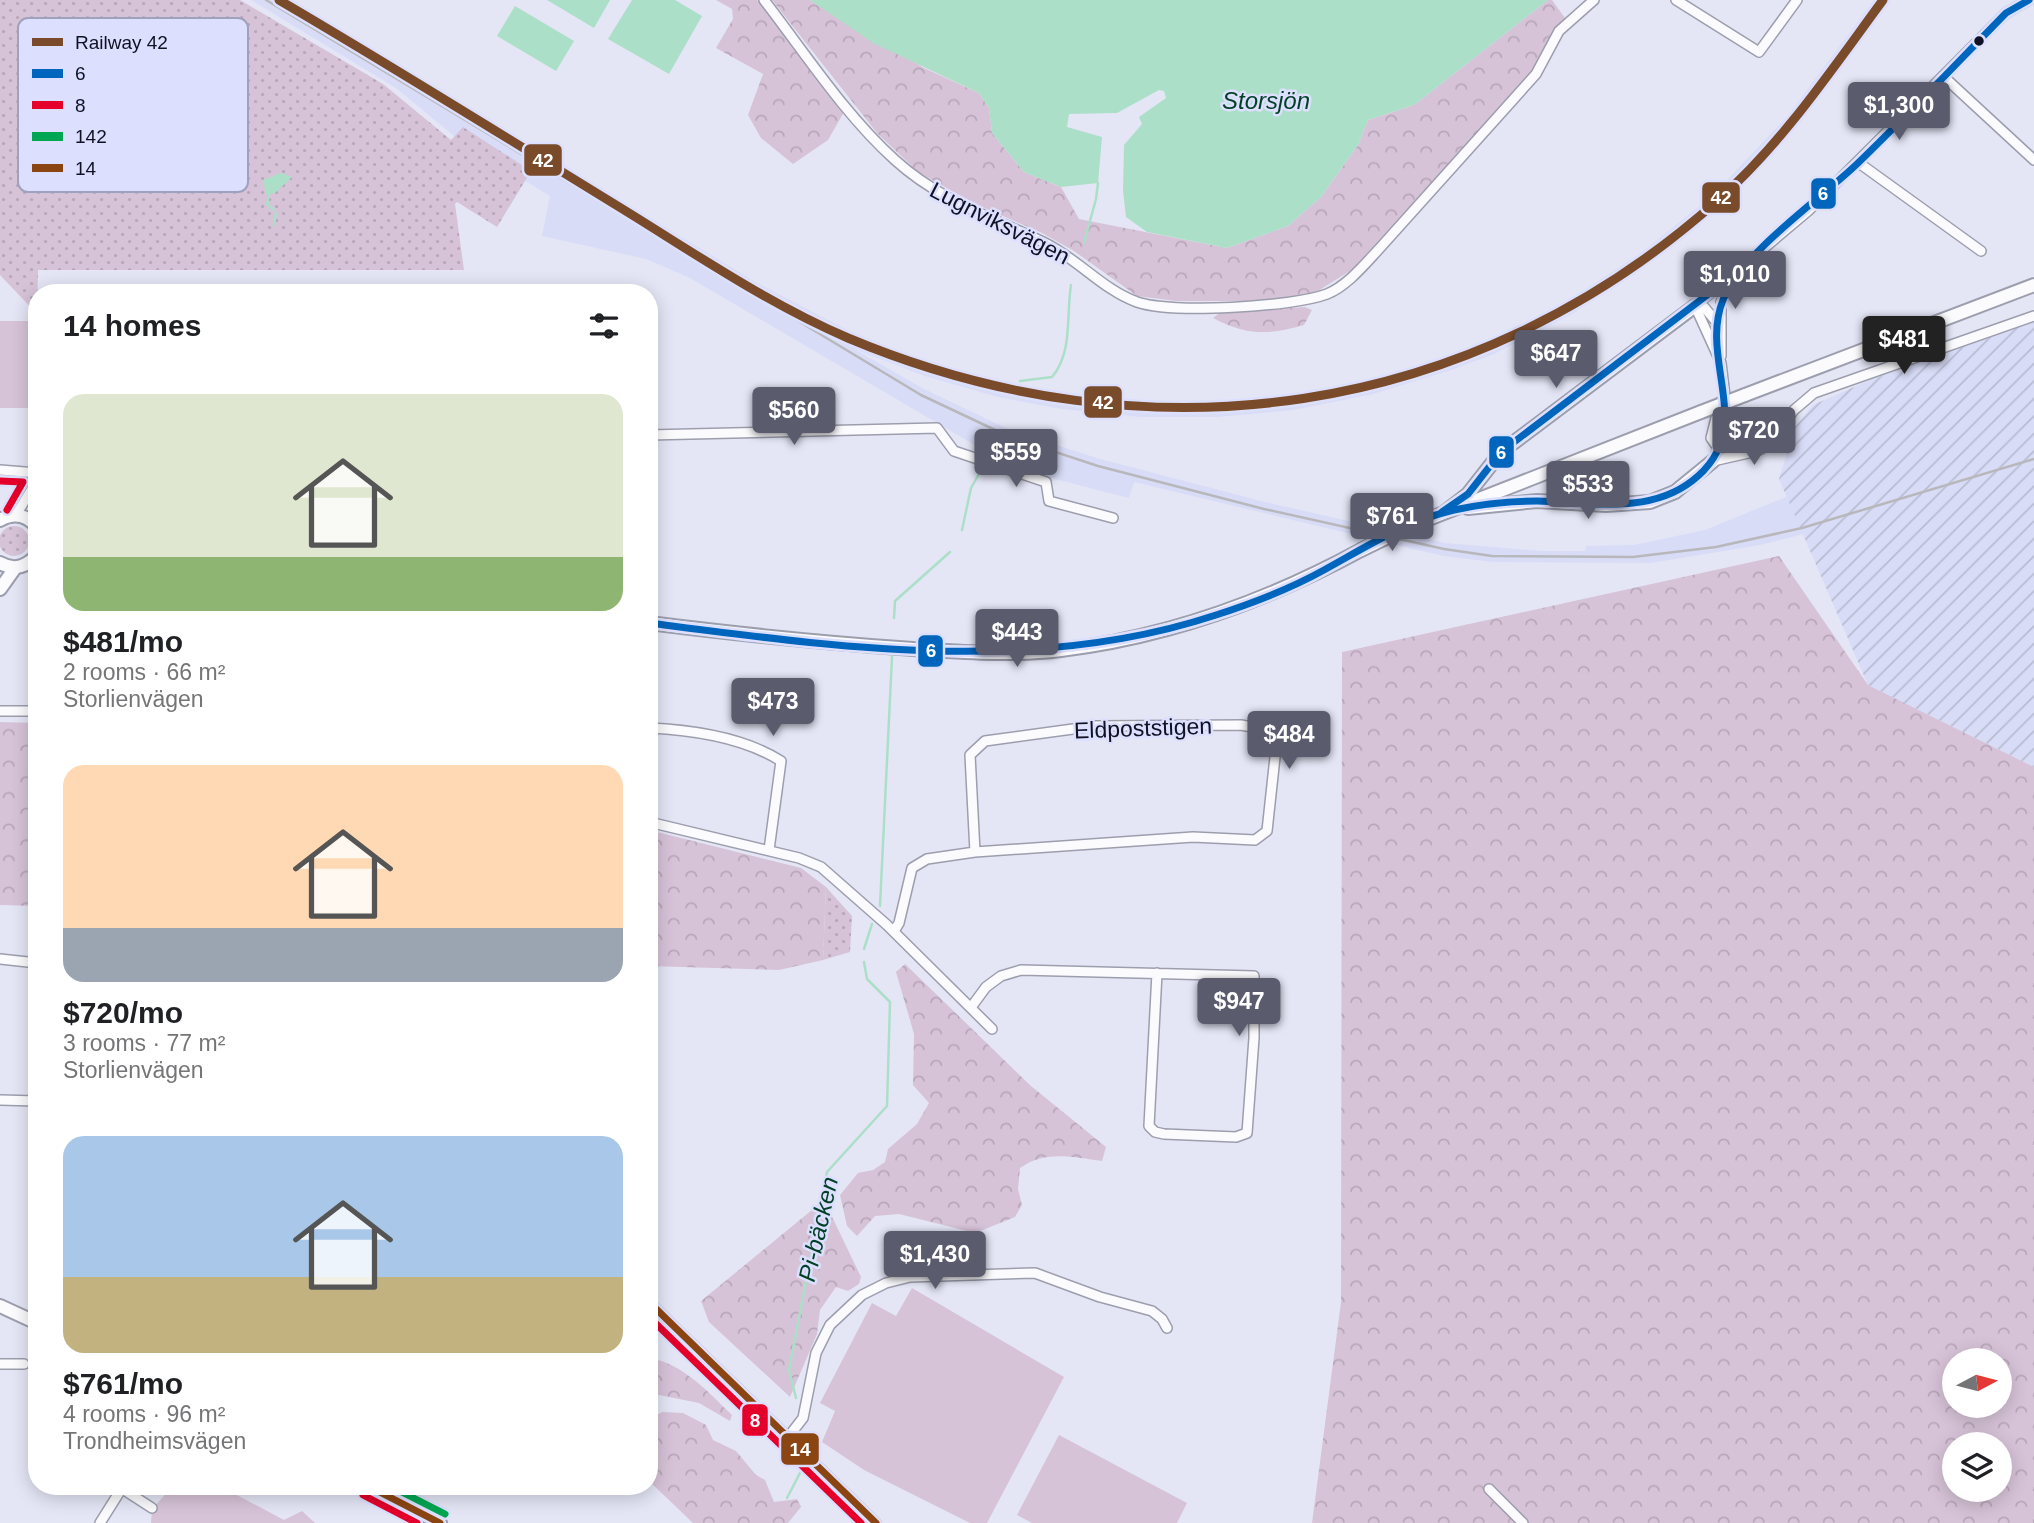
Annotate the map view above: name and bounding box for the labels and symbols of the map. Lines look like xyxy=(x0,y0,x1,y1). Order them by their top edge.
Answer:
legend xyxy=(18,18,248,192)
text: Railway 42 xyxy=(75,32,168,53)
unlabelled marker xyxy=(1972,34,1986,48)
text: 6 xyxy=(75,63,86,84)
pin: $1,300 xyxy=(1842,82,1956,142)
water label: Storsjön xyxy=(1222,87,1310,114)
text: 8 xyxy=(75,95,86,116)
text: 142 xyxy=(75,126,107,147)
line badge: 42 xyxy=(523,143,563,177)
text: 42 xyxy=(532,150,554,171)
text: 14 xyxy=(75,158,97,179)
street label: Lugnviksvägen xyxy=(926,177,1074,269)
line badge: 6 xyxy=(1810,177,1837,210)
line badge: 42 xyxy=(1701,181,1741,214)
text: 6 xyxy=(1818,183,1828,204)
text: 42 xyxy=(1710,187,1732,208)
pin: $1,010 xyxy=(1678,252,1792,311)
pin: $481 xyxy=(1863,316,1945,376)
pin: $647 xyxy=(1515,330,1597,390)
line badge: 42 xyxy=(1083,385,1123,419)
pin: $560 xyxy=(753,388,835,447)
text: 42 xyxy=(1092,392,1114,413)
pin: $720 xyxy=(1713,407,1795,467)
pin: $559 xyxy=(975,430,1057,489)
line badge: 6 xyxy=(1488,435,1515,469)
text: 6 xyxy=(1496,442,1506,463)
pin: $533 xyxy=(1547,462,1629,521)
pin: $761 xyxy=(1351,494,1433,553)
pin: $443 xyxy=(976,610,1058,669)
line badge: 6 xyxy=(917,634,944,668)
text: 6 xyxy=(926,640,936,661)
pin: $473 xyxy=(732,678,814,738)
pin: $484 xyxy=(1248,712,1330,771)
street label: Eldpoststigen xyxy=(1074,713,1212,743)
pin: $947 xyxy=(1198,978,1280,1038)
water label: Pi-bäcken xyxy=(793,1174,843,1284)
pin: $1,430 xyxy=(878,1232,992,1291)
north arrow xyxy=(1942,1348,2012,1418)
line badge: 8 xyxy=(741,1403,769,1437)
text: 8 xyxy=(750,1410,760,1431)
line badge: 14 xyxy=(780,1432,820,1466)
text: 14 xyxy=(789,1439,811,1460)

